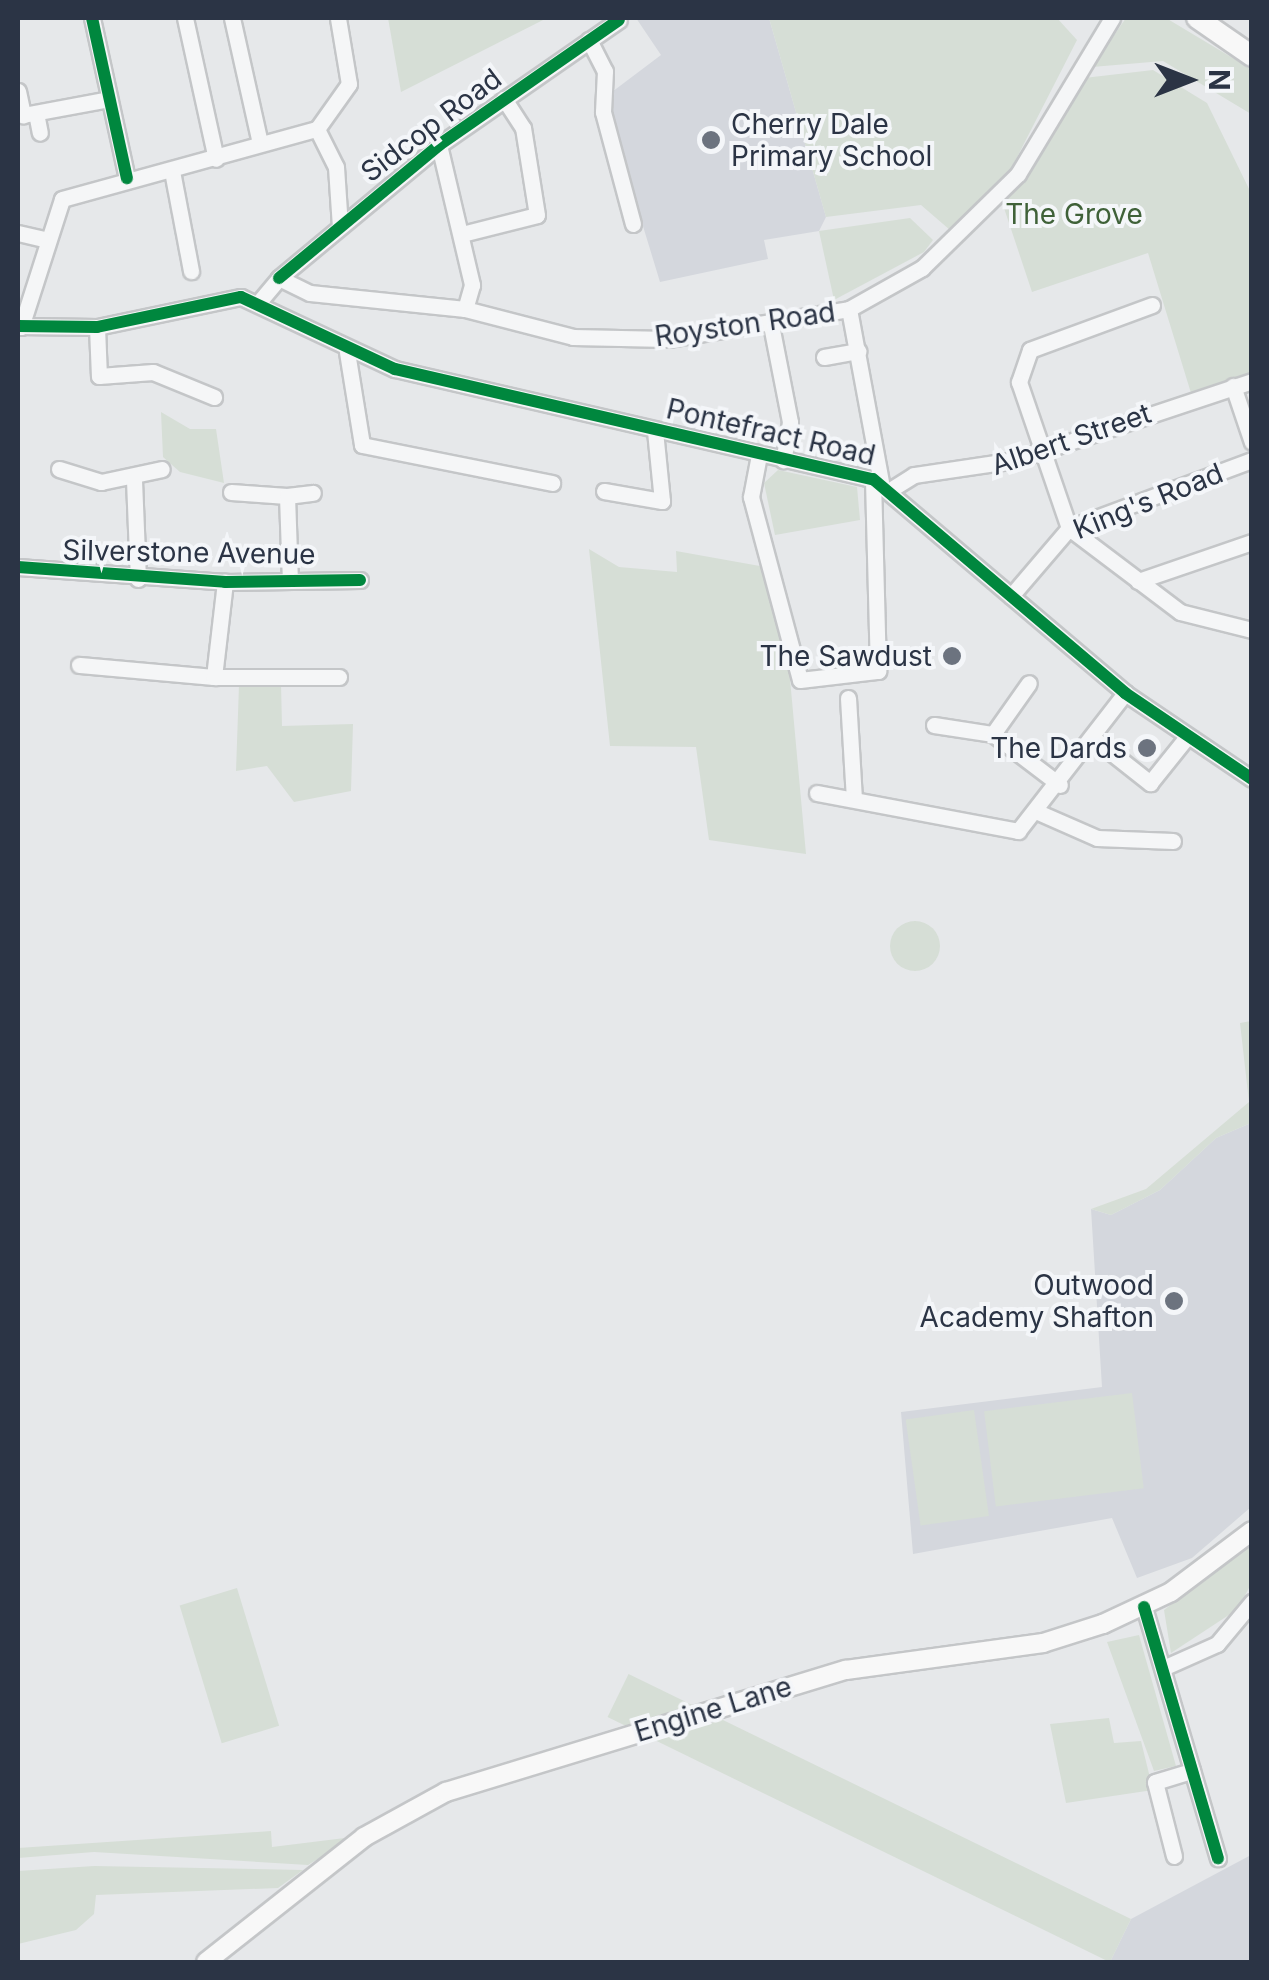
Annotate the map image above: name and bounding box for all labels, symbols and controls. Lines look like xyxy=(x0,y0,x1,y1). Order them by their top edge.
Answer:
north arrow xyxy=(1139,30,1239,130)
street label: Sidcop Road xyxy=(354,61,508,189)
text: N xyxy=(1202,69,1236,91)
place label: Cherry Dale Primary School xyxy=(731,107,932,173)
marker: Cherry Dale Primary School xyxy=(700,129,722,151)
park label: The Grove xyxy=(1005,197,1143,231)
street label: Royston Road xyxy=(653,295,837,353)
street label: Pontefract Road xyxy=(663,392,879,472)
street label: Albert Street xyxy=(987,396,1155,482)
street label: King's Road xyxy=(1068,456,1228,546)
street label: Silverstone Avenue xyxy=(62,533,316,571)
place label: The Sawdust xyxy=(759,639,932,673)
marker: The Sawdust xyxy=(941,645,963,667)
place label: The Dards xyxy=(990,731,1127,765)
marker: The Dards xyxy=(1136,737,1158,759)
place label: Outwood Academy Shafton xyxy=(920,1268,1154,1334)
marker: Outwood Academy Shafton xyxy=(1163,1290,1185,1312)
street label: Engine Lane xyxy=(630,1669,796,1749)

